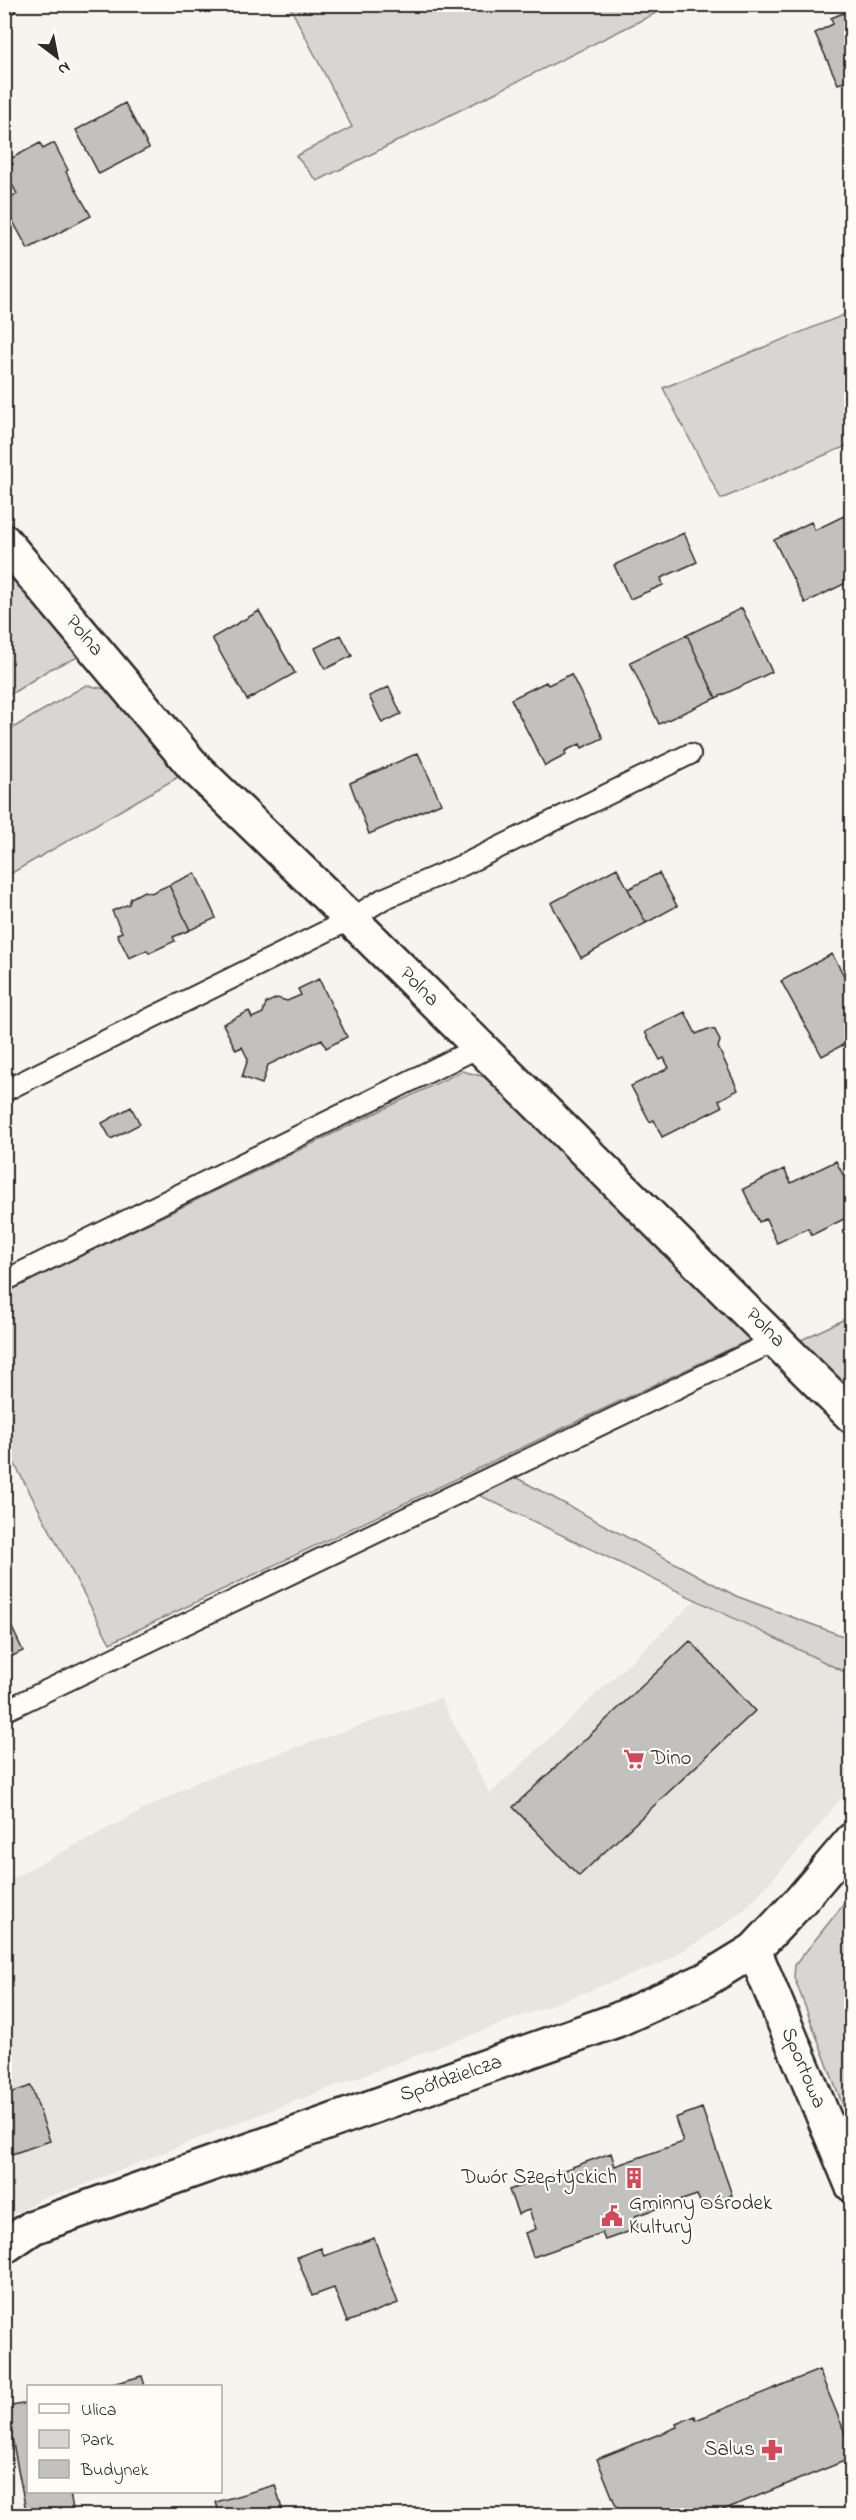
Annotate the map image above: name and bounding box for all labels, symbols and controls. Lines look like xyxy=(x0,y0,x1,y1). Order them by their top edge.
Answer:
north arrow xyxy=(27,27,87,87)
text: N xyxy=(53,55,75,81)
street label: Polna xyxy=(58,609,110,663)
street label: Polna xyxy=(392,960,446,1014)
street label: Polna xyxy=(738,1301,792,1355)
place label: Dino xyxy=(650,1744,692,1774)
supermarket icon: Dino xyxy=(622,1747,646,1771)
street label: Sportowa xyxy=(773,2023,833,2113)
street label: Spółdzielcza xyxy=(396,2047,506,2111)
place label: Dwór Szeptyckich xyxy=(460,2163,617,2195)
building icon: Dwór Szeptyckich xyxy=(622,2166,646,2190)
place label: Gminny Ośrodek Kultury xyxy=(629,2189,773,2245)
public building icon: Gminny Ośrodek Kultury xyxy=(600,2204,624,2228)
legend xyxy=(27,2385,222,2493)
text: Ulica xyxy=(81,2398,116,2424)
text: Park xyxy=(81,2428,114,2454)
place label: Salus xyxy=(704,2435,755,2465)
pharmacy icon: Salus xyxy=(760,2438,784,2462)
text: Budynek xyxy=(80,2458,148,2484)

